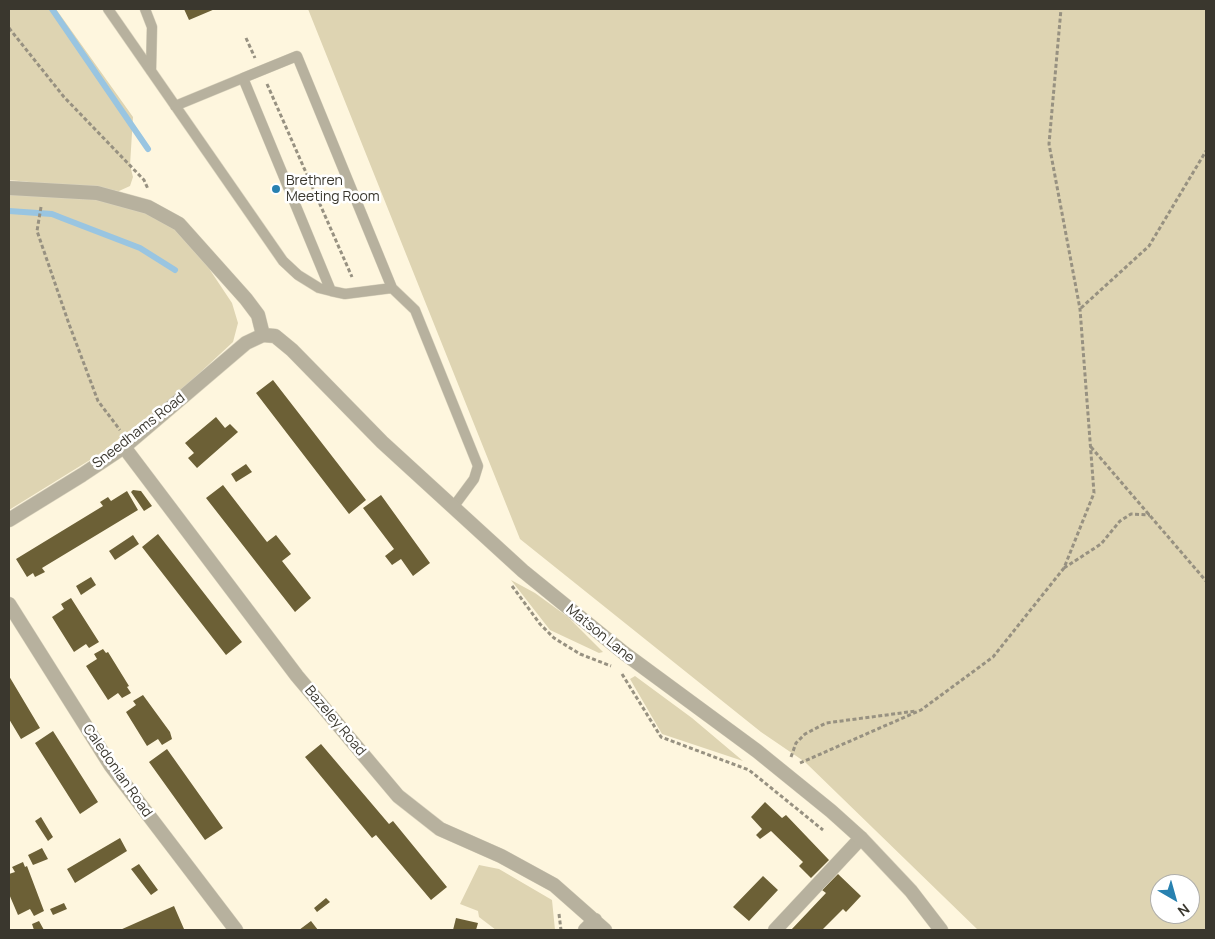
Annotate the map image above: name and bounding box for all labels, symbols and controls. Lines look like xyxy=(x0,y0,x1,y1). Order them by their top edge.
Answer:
place label: Brethren Meeting Room xyxy=(286,173,380,206)
marker: Brethren Meeting Room xyxy=(270,183,282,195)
street label: Sneedhams Road xyxy=(89,390,189,472)
street label: Matson Lane xyxy=(562,601,638,667)
street label: Bazeley Road xyxy=(301,683,369,759)
street label: Caledonian Road xyxy=(79,721,155,821)
north arrow xyxy=(1150,874,1200,924)
text: N xyxy=(1174,900,1194,921)

